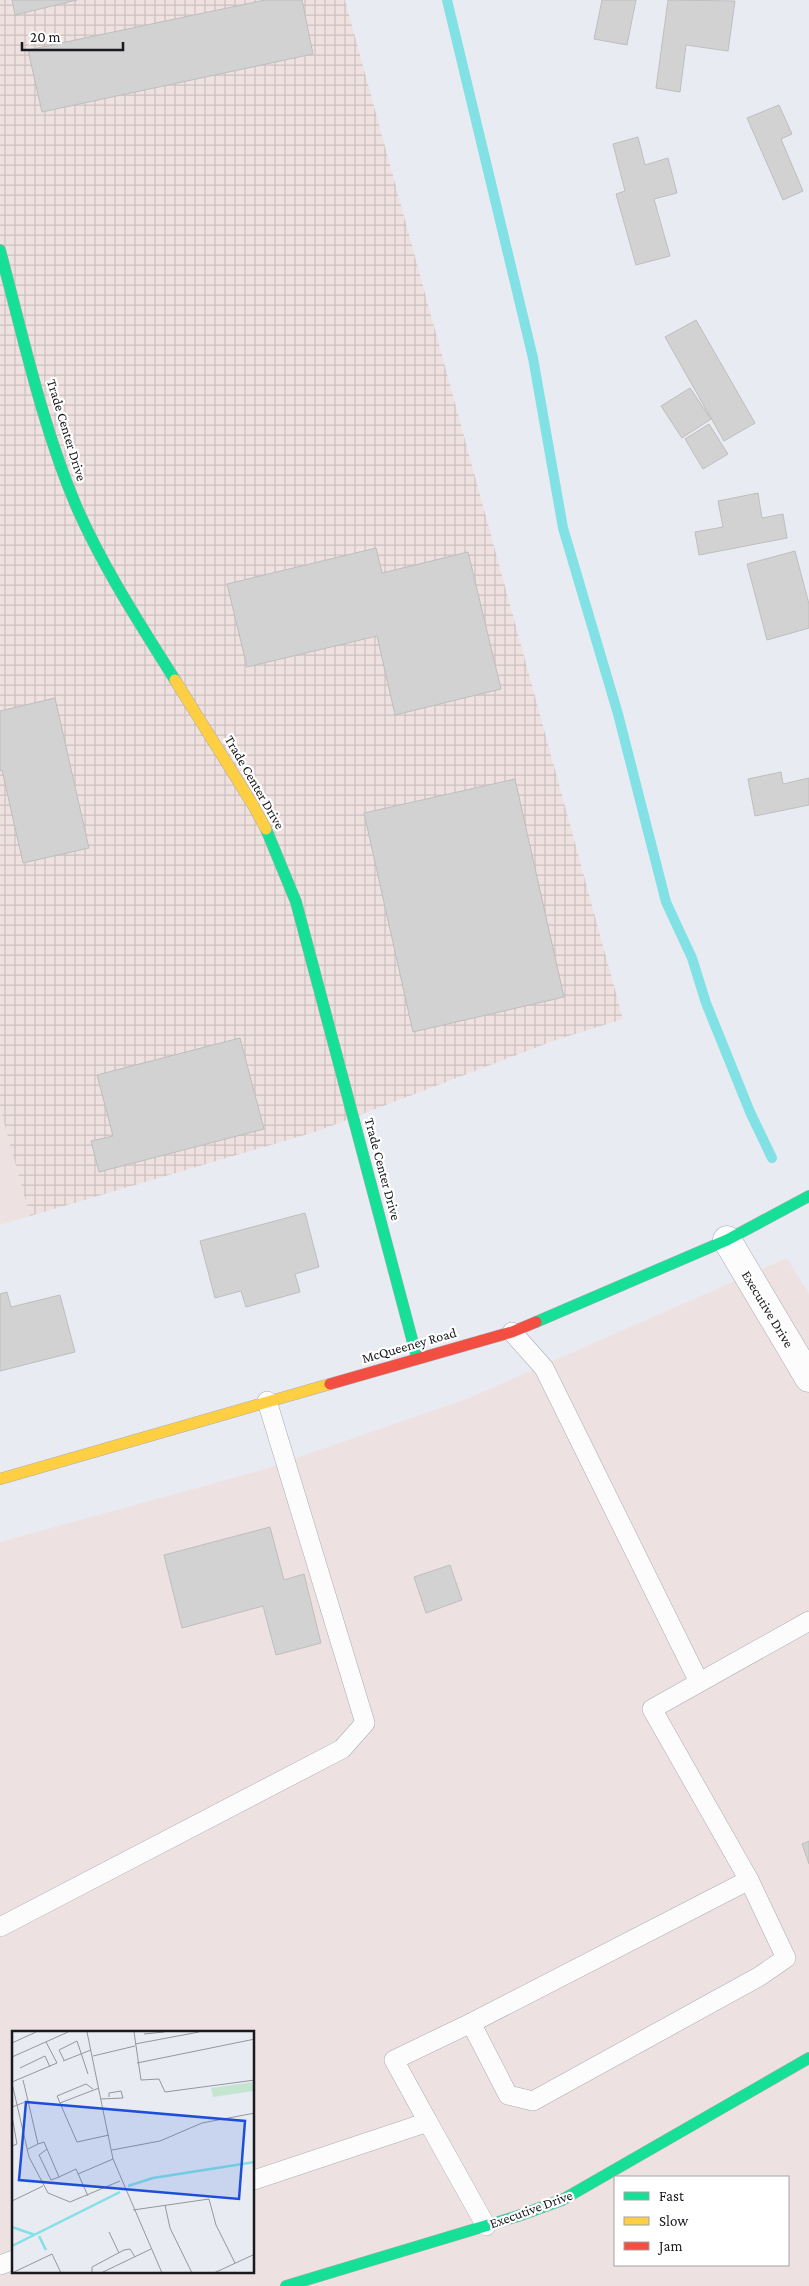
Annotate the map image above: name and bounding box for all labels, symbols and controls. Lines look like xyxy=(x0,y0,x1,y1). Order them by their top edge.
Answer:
scale bar xyxy=(22,20,124,52)
text: 20 m xyxy=(30,29,61,45)
street label: Trade Center Drive xyxy=(44,377,90,483)
street label: Trade Center Drive xyxy=(222,732,288,832)
street label: Trade Center Drive xyxy=(362,1116,404,1222)
street label: Executive Drive xyxy=(739,1268,797,1350)
street label: McQueeney Road xyxy=(360,1324,459,1366)
inset map xyxy=(12,2031,255,2274)
legend xyxy=(614,2176,789,2266)
street label: Executive Drive xyxy=(487,2187,575,2231)
text: Fast xyxy=(659,2188,685,2204)
text: Slow xyxy=(659,2213,689,2229)
text: Jam xyxy=(657,2238,682,2255)

